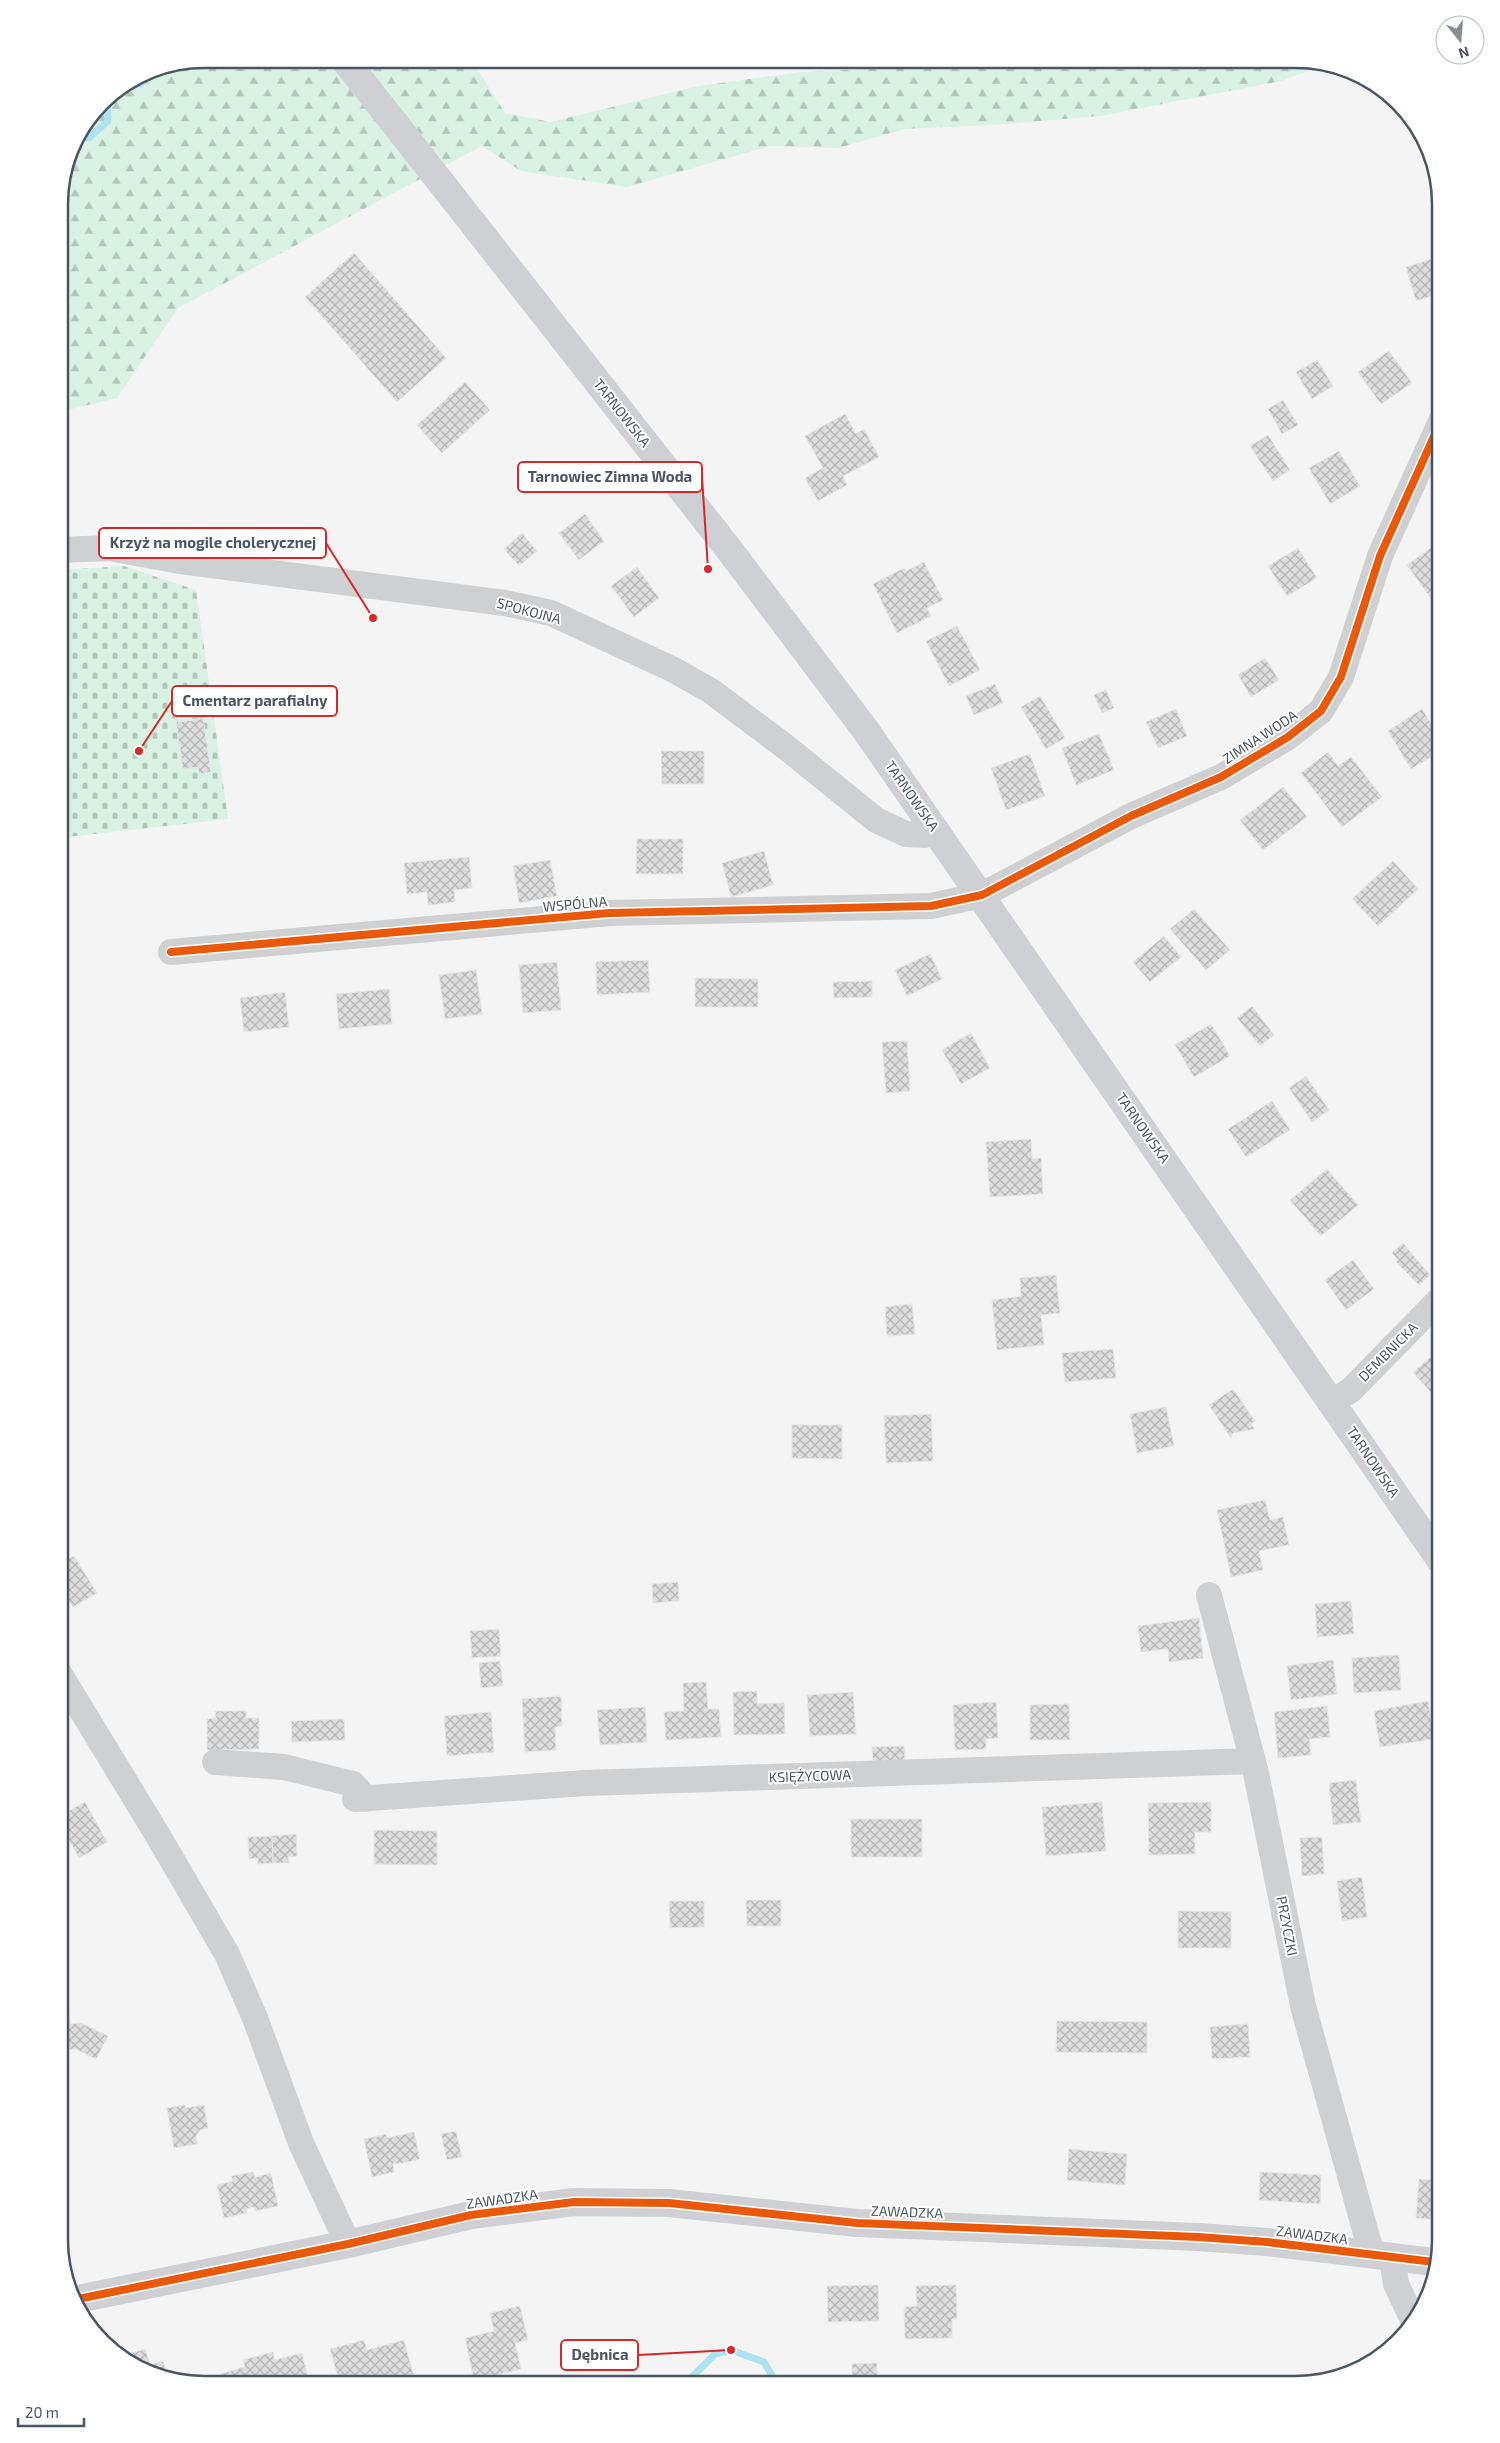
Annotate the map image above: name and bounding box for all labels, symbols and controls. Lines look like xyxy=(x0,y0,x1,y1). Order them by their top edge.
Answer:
north arrow xyxy=(1435,15,1485,65)
text: N xyxy=(1457,43,1471,63)
street label: TARNOWSKA xyxy=(590,375,655,450)
callout: Tarnowiec Zimna Woda xyxy=(518,462,702,492)
text: Tarnowiec Zimna Woda xyxy=(528,467,692,485)
callout: Krzyż na mogile cholerycznej xyxy=(99,528,326,558)
text: Krzyż na mogile cholerycznej xyxy=(110,533,316,552)
street label: SPOKOJNA xyxy=(495,594,563,627)
callout: Cmentarz parafialny xyxy=(172,686,337,716)
text: Cmentarz parafialny xyxy=(182,691,328,710)
street label: ZIMNA WODA xyxy=(1219,706,1301,767)
street label: TARNOWSKA xyxy=(882,757,943,834)
street label: WSPÓLNA xyxy=(542,892,608,915)
street label: TARNOWSKA xyxy=(1113,1089,1174,1166)
street label: DEMBNICKA xyxy=(1355,1318,1421,1385)
street label: TARNOWSKA xyxy=(1343,1423,1404,1501)
street label: KSIĘŻYCOWA xyxy=(769,1766,852,1785)
street label: PRZYCZKI xyxy=(1273,1895,1302,1957)
street label: ZAWADZKA xyxy=(465,2185,539,2212)
street label: ZAWADZKA xyxy=(871,2202,944,2221)
street label: ZAWADZKA xyxy=(1275,2222,1349,2247)
callout: Dębnica xyxy=(561,2340,638,2370)
text: Dębnica xyxy=(572,2345,628,2363)
scale bar xyxy=(18,2396,84,2428)
text: 20 m xyxy=(25,2403,59,2421)

